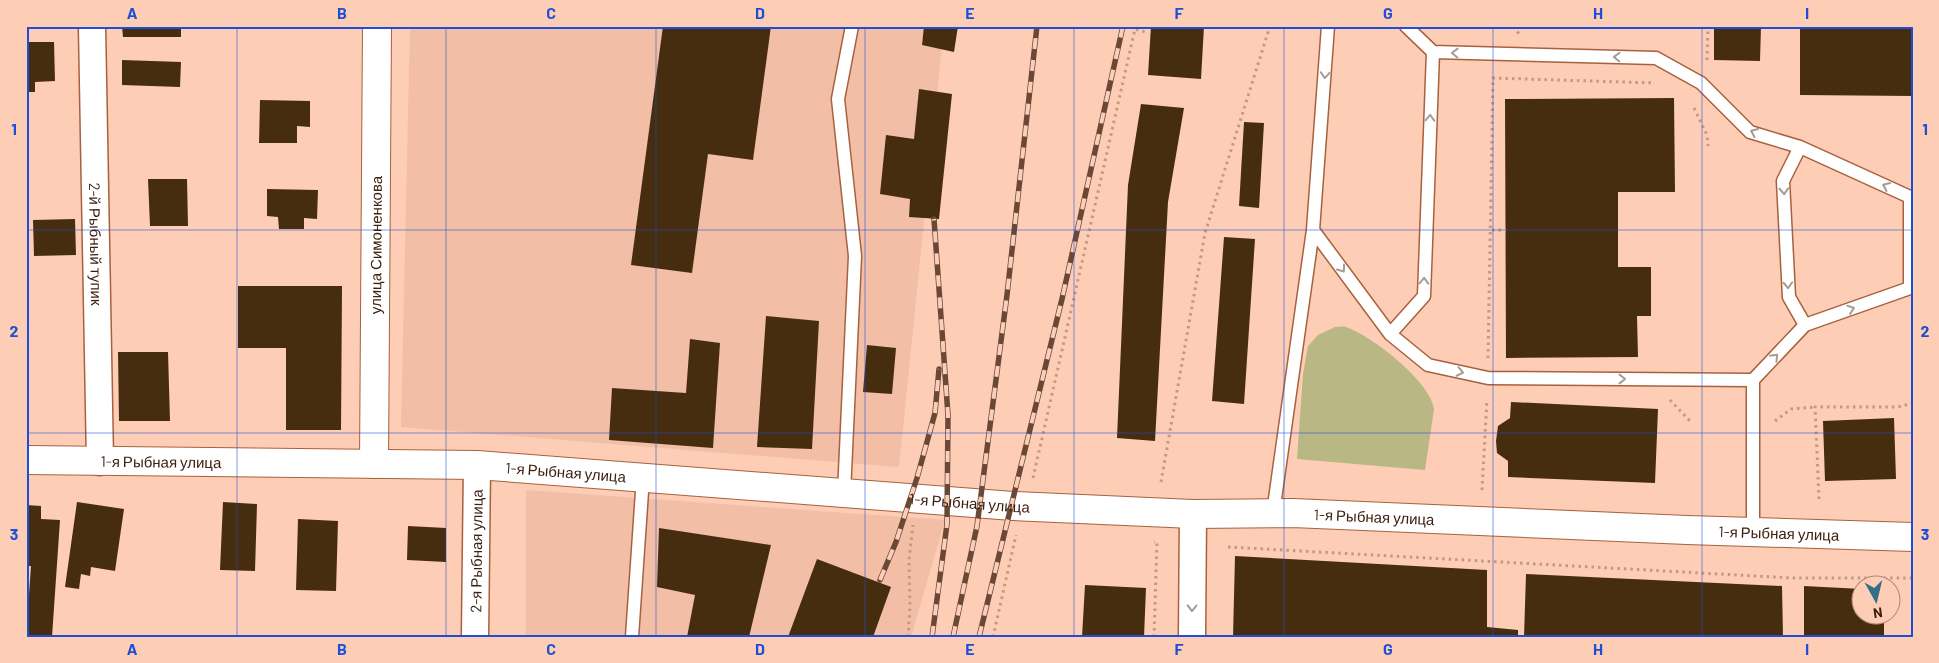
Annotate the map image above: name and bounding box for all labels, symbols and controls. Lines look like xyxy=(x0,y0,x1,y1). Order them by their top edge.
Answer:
text: A xyxy=(127,3,138,22)
text: B xyxy=(337,3,347,22)
text: C xyxy=(546,3,556,22)
text: D xyxy=(755,3,765,22)
text: E xyxy=(965,3,975,22)
text: F xyxy=(1175,3,1184,22)
text: G xyxy=(1383,3,1393,22)
text: H xyxy=(1593,3,1603,22)
text: I xyxy=(1805,3,1809,22)
one-way arrow xyxy=(1451,48,1458,58)
one-way arrow xyxy=(1613,52,1621,62)
one-way arrow xyxy=(1319,71,1330,79)
one-way arrow xyxy=(1425,114,1436,122)
text: 1 xyxy=(11,119,17,138)
text: 1 xyxy=(1922,119,1928,138)
one-way arrow xyxy=(1750,128,1759,138)
street label: улица Симоненкова xyxy=(366,175,385,314)
street label: 2-й Рыбный тупик xyxy=(86,182,106,306)
one-way arrow xyxy=(1883,183,1892,193)
one-way arrow xyxy=(1778,188,1789,196)
one-way arrow xyxy=(1336,263,1345,273)
one-way arrow xyxy=(1419,276,1430,284)
one-way arrow xyxy=(1783,281,1794,289)
one-way arrow xyxy=(1846,305,1854,315)
text: 2 xyxy=(10,321,19,340)
text: 2 xyxy=(1921,321,1930,340)
one-way arrow xyxy=(1769,354,1778,363)
one-way arrow xyxy=(1456,366,1465,377)
one-way arrow xyxy=(1618,374,1626,384)
street label: 1-я Рыбная улица xyxy=(101,452,222,471)
street label: 1-я Рыбная улица xyxy=(505,458,627,485)
street label: 2-я Рыбная улица xyxy=(466,488,486,613)
street label: 1-я Рыбная улица xyxy=(909,489,1031,516)
street label: 1-я Рыбная улица xyxy=(1313,505,1436,528)
street label: 1-я Рыбная улица xyxy=(1718,522,1840,544)
text: 3 xyxy=(10,524,18,543)
text: 3 xyxy=(1921,524,1929,543)
north arrow xyxy=(1852,576,1902,626)
text: N xyxy=(1872,604,1884,622)
one-way arrow xyxy=(1187,605,1197,613)
text: A xyxy=(127,639,138,658)
text: B xyxy=(337,639,347,658)
text: C xyxy=(546,639,556,658)
text: D xyxy=(755,639,765,658)
text: E xyxy=(965,639,975,658)
text: F xyxy=(1175,639,1184,658)
text: G xyxy=(1383,639,1393,658)
text: H xyxy=(1593,639,1603,658)
text: I xyxy=(1805,639,1809,658)

